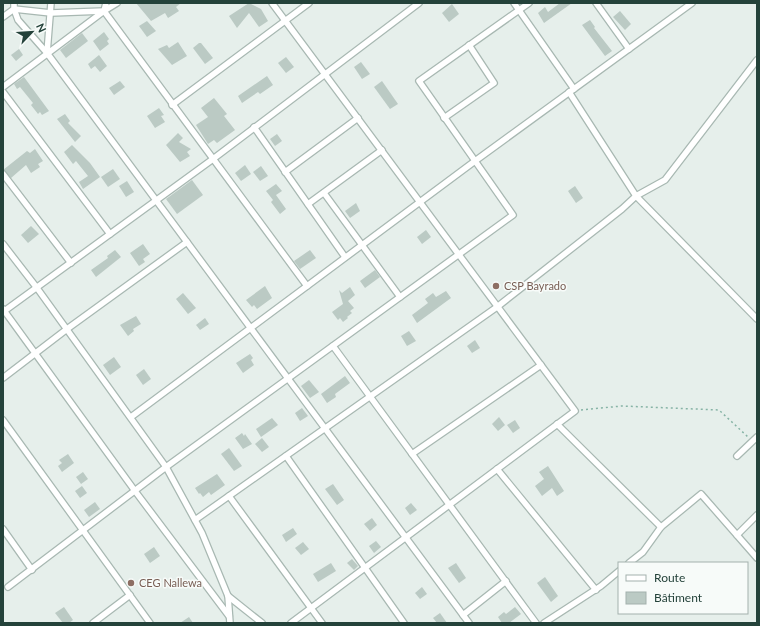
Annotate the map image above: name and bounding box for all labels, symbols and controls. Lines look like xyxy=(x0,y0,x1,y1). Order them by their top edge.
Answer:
north arrow xyxy=(12,12,52,52)
text: N xyxy=(34,21,49,34)
place label: CSP Bayrado xyxy=(504,279,566,292)
marker: CSP Bayrado xyxy=(491,281,501,291)
legend xyxy=(618,562,748,614)
text: Route xyxy=(654,570,685,585)
place label: CEG Nallewa xyxy=(139,576,202,589)
marker: CEG Nallewa xyxy=(126,578,136,588)
text: Bâtiment xyxy=(654,590,703,605)

